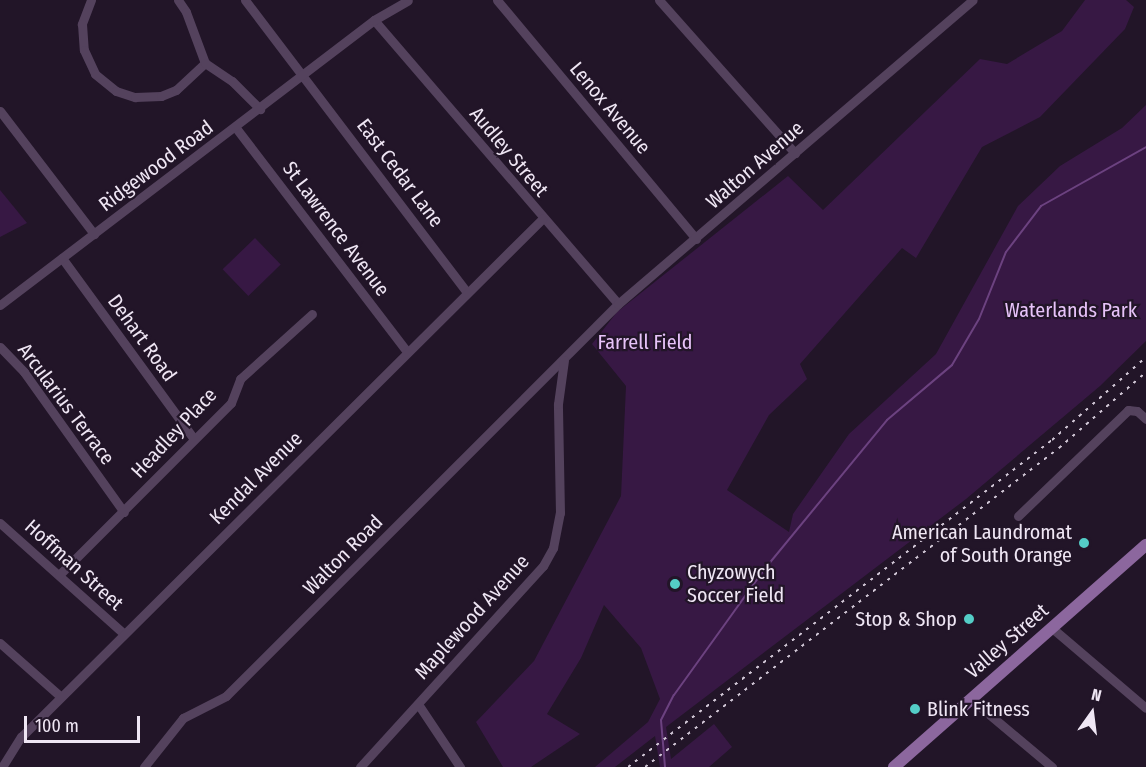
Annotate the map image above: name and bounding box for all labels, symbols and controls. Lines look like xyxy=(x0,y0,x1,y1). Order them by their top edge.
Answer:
street label: Lenox Avenue xyxy=(565,57,655,159)
street label: Audley Street xyxy=(465,102,553,202)
street label: East Cedar Lane xyxy=(351,114,449,232)
street label: Ridgewood Road xyxy=(94,115,218,217)
street label: Walton Avenue xyxy=(701,116,809,214)
street label: St Lawrence Avenue xyxy=(278,157,394,301)
street label: Dehart Road xyxy=(102,290,182,386)
park label: Waterlands Park xyxy=(1005,298,1137,322)
park label: Farrell Field xyxy=(598,330,692,354)
street label: Arcularius Terrace xyxy=(13,339,119,469)
street label: Headley Place xyxy=(126,383,222,483)
street label: Kendal Avenue xyxy=(205,427,307,529)
street label: Walton Road xyxy=(298,510,388,600)
street label: Hoffman Street xyxy=(20,514,128,616)
place label: American Laundromat of South Orange xyxy=(892,520,1072,567)
marker: American Laundromat of South Orange xyxy=(1077,536,1091,550)
street label: Maplewood Avenue xyxy=(410,550,534,684)
place label: Chyzowych Soccer Field xyxy=(687,560,784,607)
marker: Chyzowych Soccer Field xyxy=(668,577,682,591)
street label: Valley Street xyxy=(961,598,1053,684)
place label: Stop & Shop xyxy=(855,607,957,631)
marker: Stop & Shop xyxy=(962,612,976,626)
north arrow xyxy=(1062,683,1122,743)
text: N xyxy=(1090,685,1103,705)
place label: Blink Fitness xyxy=(927,697,1030,721)
marker: Blink Fitness xyxy=(908,702,922,716)
scale bar xyxy=(27,704,142,742)
text: 100 m xyxy=(35,715,79,737)

